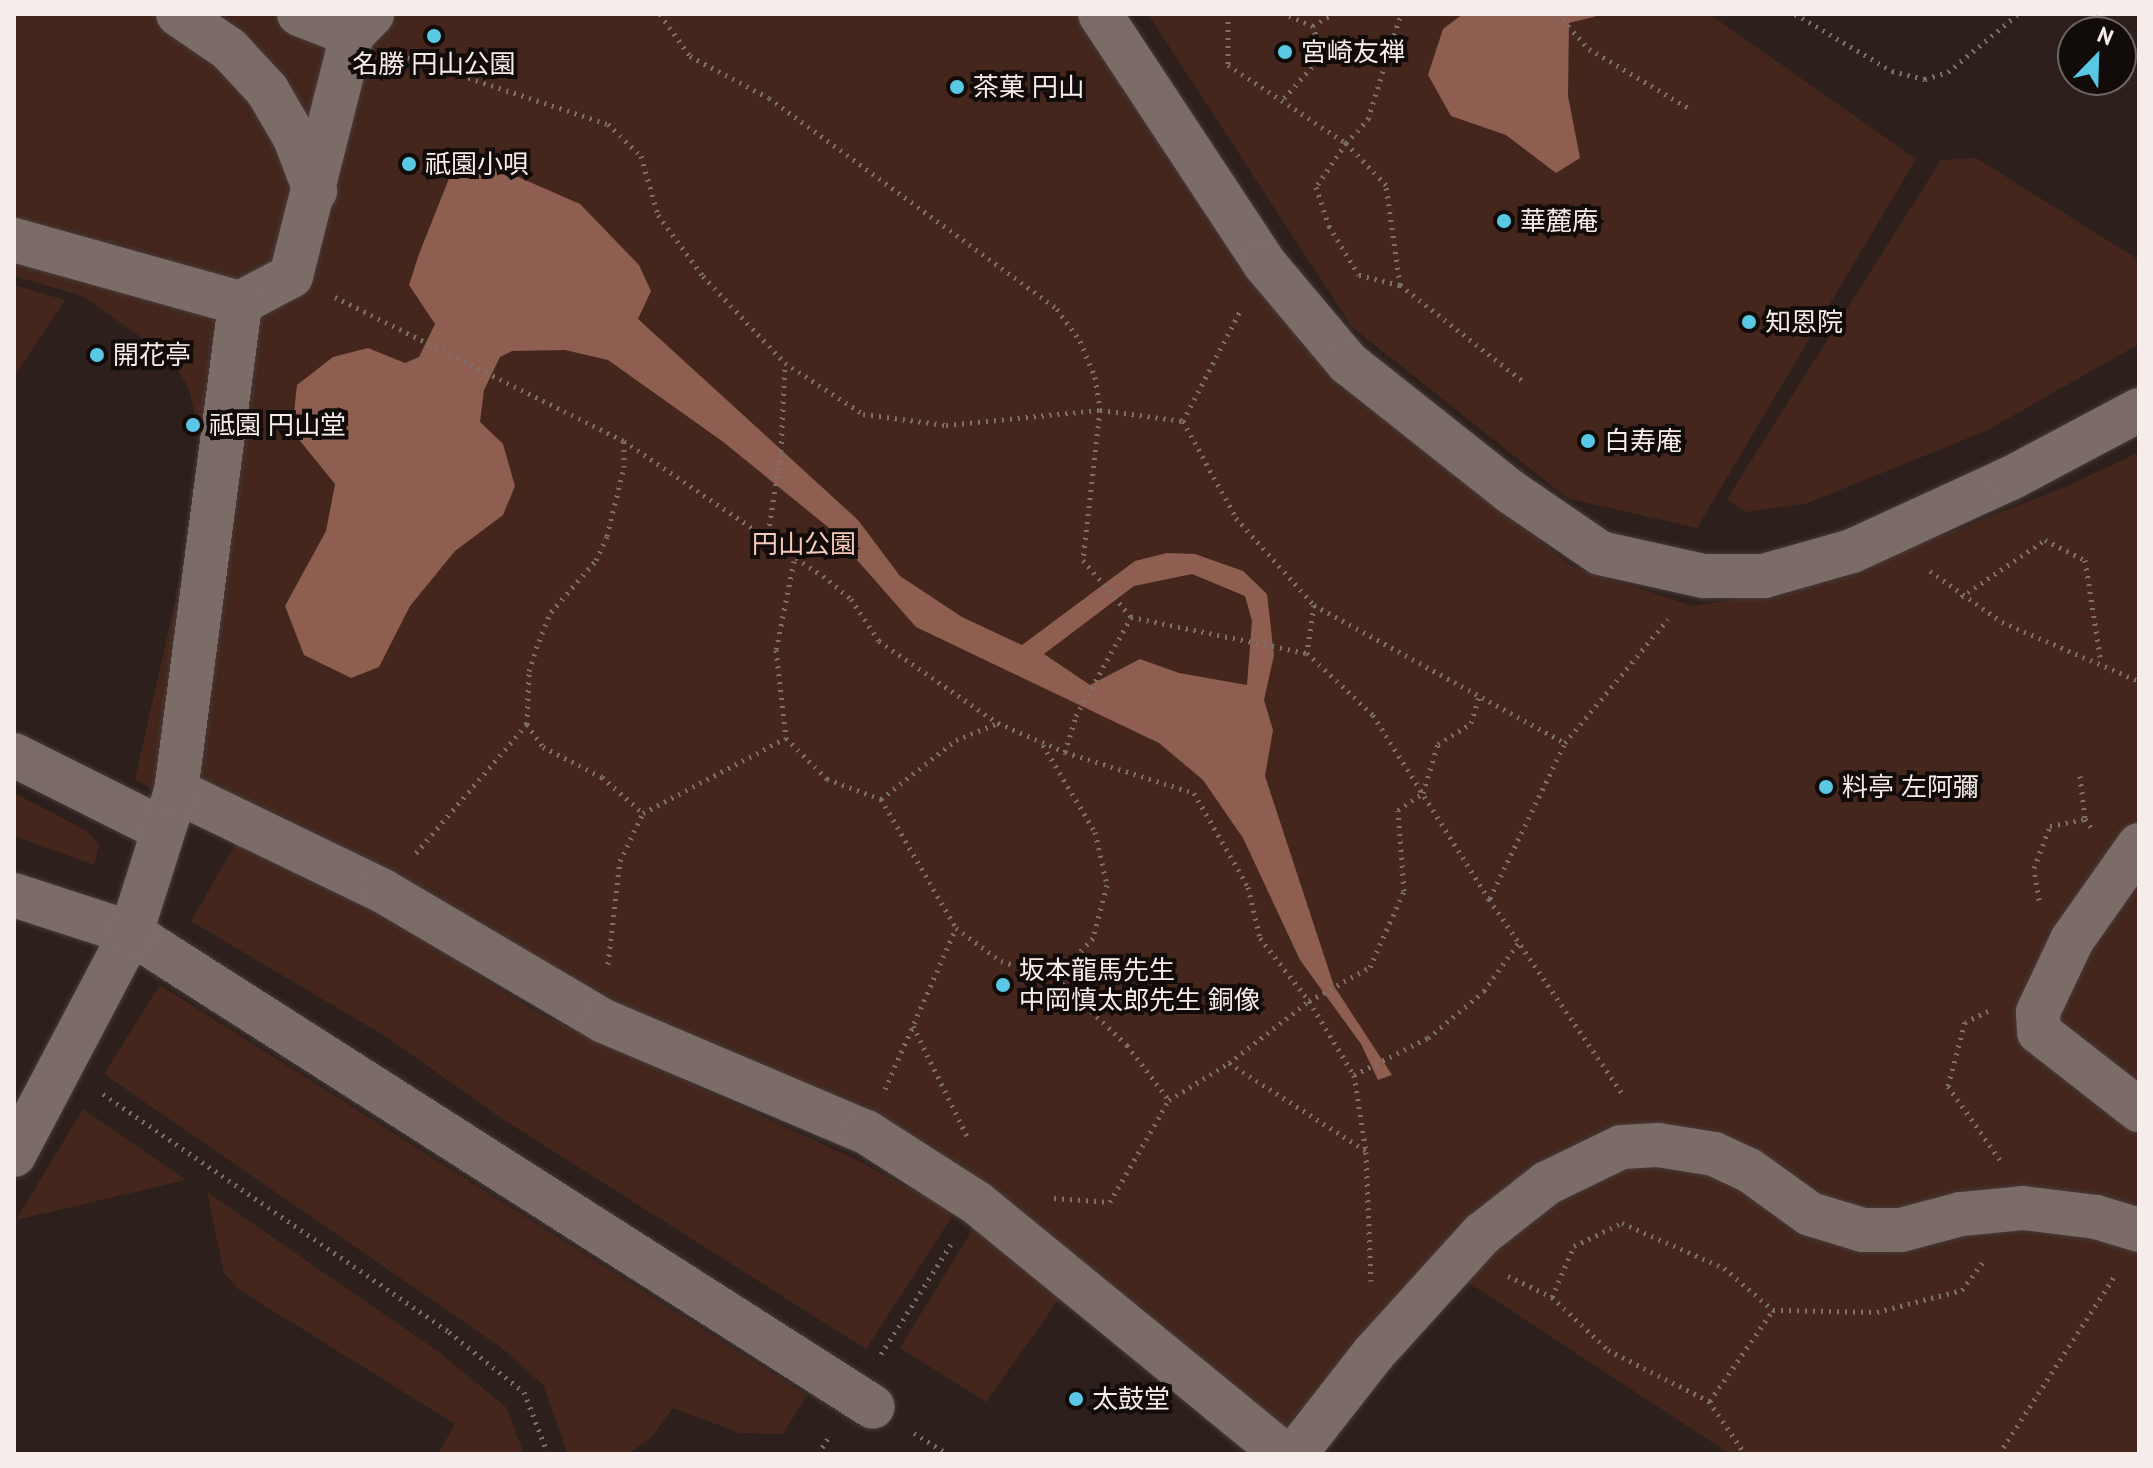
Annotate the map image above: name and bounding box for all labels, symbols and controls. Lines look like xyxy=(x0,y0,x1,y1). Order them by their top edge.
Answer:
north arrow xyxy=(2057,16,2137,96)
text: N xyxy=(2093,20,2118,51)
marker: 名勝 円山公園 xyxy=(425,27,443,45)
place label: 宮崎友禅 xyxy=(1301,36,1405,68)
marker: 宮崎友禅 xyxy=(1276,43,1294,61)
place label: 名勝 円山公園 xyxy=(353,48,515,80)
place label: 茶菓 円山 xyxy=(973,71,1084,103)
marker: 茶菓 円山 xyxy=(948,78,966,96)
place label: 祇園小唄 xyxy=(425,148,529,180)
marker: 祇園小唄 xyxy=(400,155,418,173)
place label: 華麓庵 xyxy=(1520,205,1598,237)
marker: 華麓庵 xyxy=(1495,212,1513,230)
place label: 知恩院 xyxy=(1765,306,1843,338)
marker: 知恩院 xyxy=(1740,313,1758,331)
place label: 開花亭 xyxy=(113,339,191,371)
marker: 開花亭 xyxy=(88,346,106,364)
place label: 祗園 円山堂 xyxy=(209,409,346,441)
marker: 祗園 円山堂 xyxy=(184,416,202,434)
place label: 白寿庵 xyxy=(1604,425,1682,457)
marker: 白寿庵 xyxy=(1579,432,1597,450)
park label: 円山公園 xyxy=(752,528,856,560)
place label: 料亭 左阿彌 xyxy=(1842,771,1979,803)
marker: 料亭 左阿彌 xyxy=(1817,778,1835,796)
place label: 坂本龍馬先生 中岡慎太郎先生 銅像 xyxy=(1019,954,1260,1016)
marker: 坂本龍馬先生 中岡慎太郎先生 銅像 xyxy=(994,976,1012,994)
place label: 太鼓堂 xyxy=(1092,1383,1170,1415)
marker: 太鼓堂 xyxy=(1067,1390,1085,1408)

